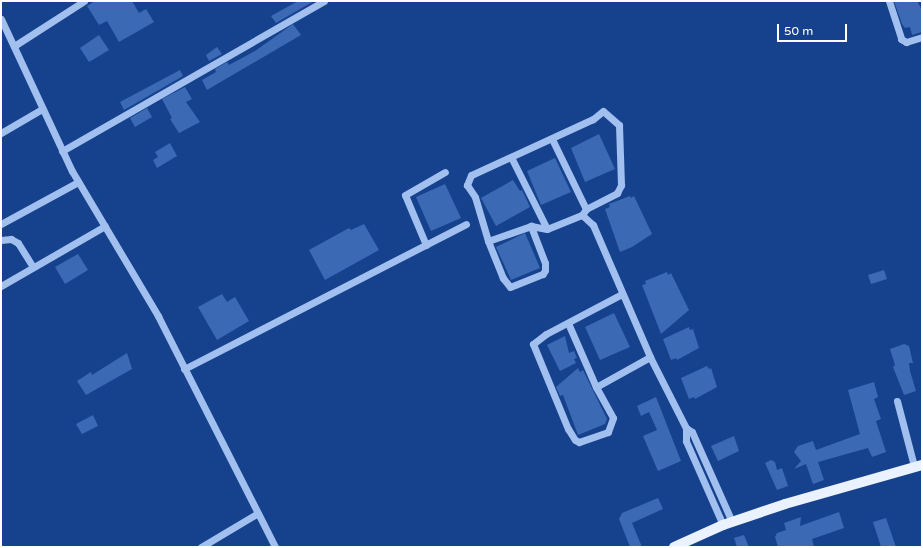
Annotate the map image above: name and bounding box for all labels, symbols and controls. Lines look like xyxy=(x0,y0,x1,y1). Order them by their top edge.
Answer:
scale bar xyxy=(779,16,849,42)
text: 50 m xyxy=(784,24,813,38)

